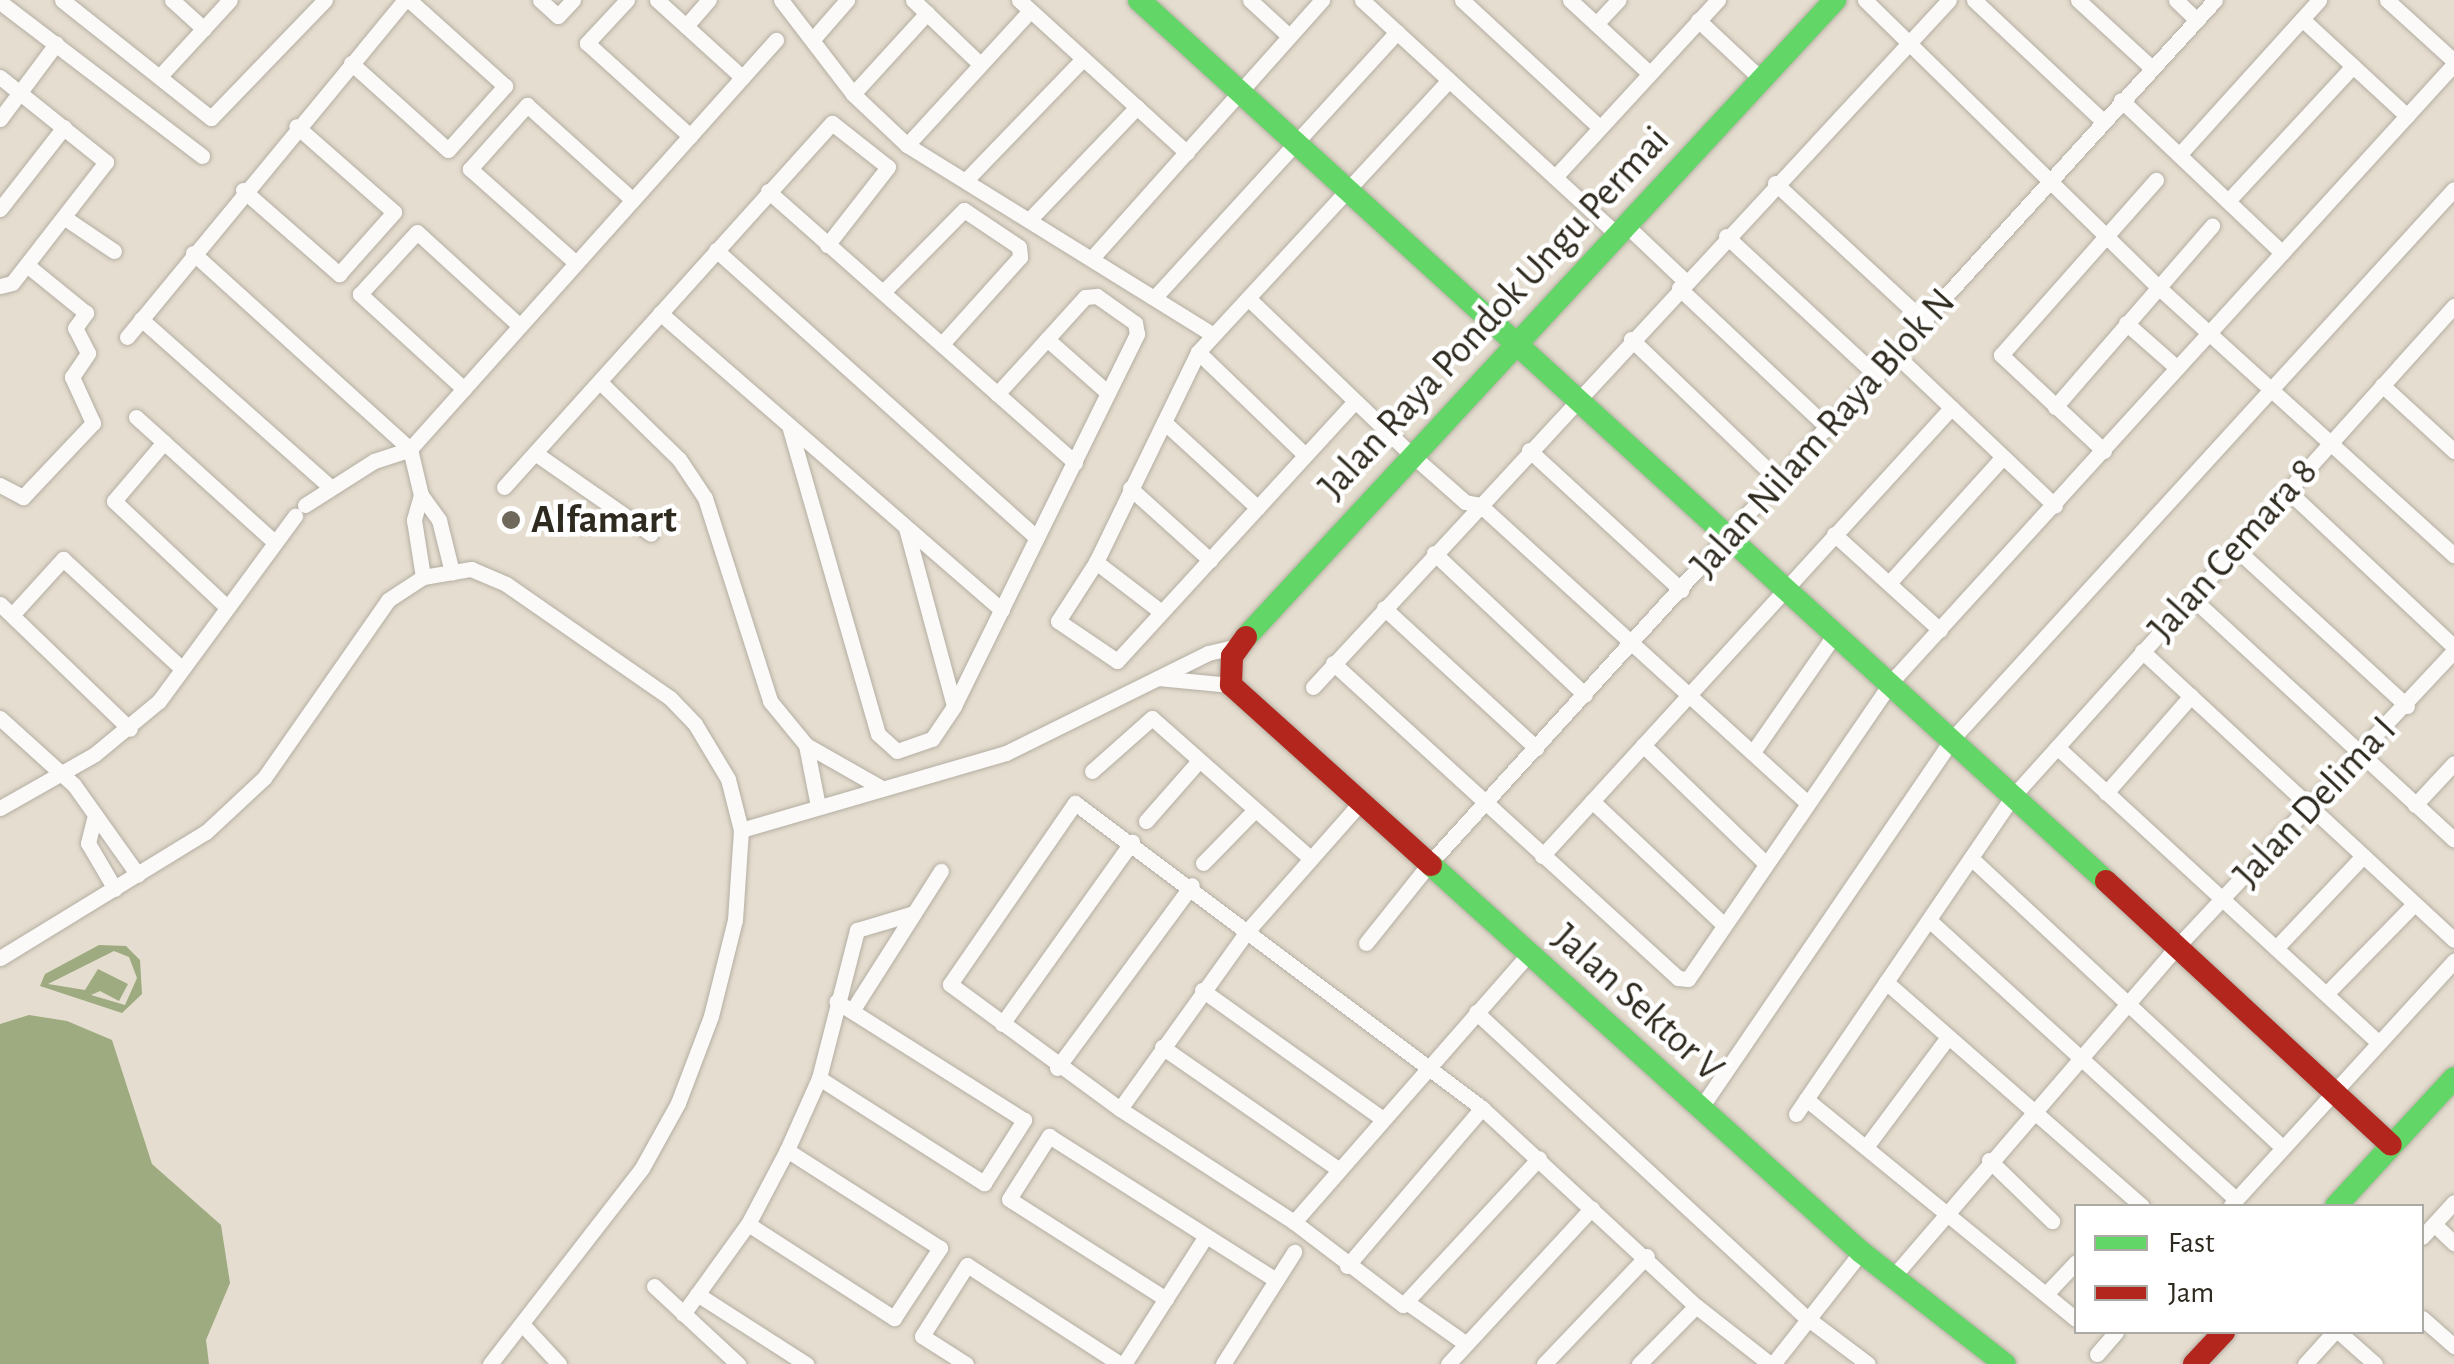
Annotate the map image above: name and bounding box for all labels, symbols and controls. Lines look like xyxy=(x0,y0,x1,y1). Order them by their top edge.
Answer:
street label: Jalan Raya Pondok Ungu Permai xyxy=(1309,117,1679,509)
street label: Jalan Nilam Raya Blok N xyxy=(1680,278,1966,588)
street label: Jalan Cemara 8 xyxy=(2138,448,2328,652)
place label: Alfamart xyxy=(531,496,677,544)
marker: Alfamart xyxy=(500,509,522,531)
street label: Jalan Delima I xyxy=(2223,706,2407,898)
street label: Jalan Sektor V xyxy=(1543,914,1733,1092)
legend xyxy=(2074,1204,2424,1334)
text: Fast xyxy=(2168,1228,2215,1258)
text: Jam xyxy=(2168,1278,2214,1308)

